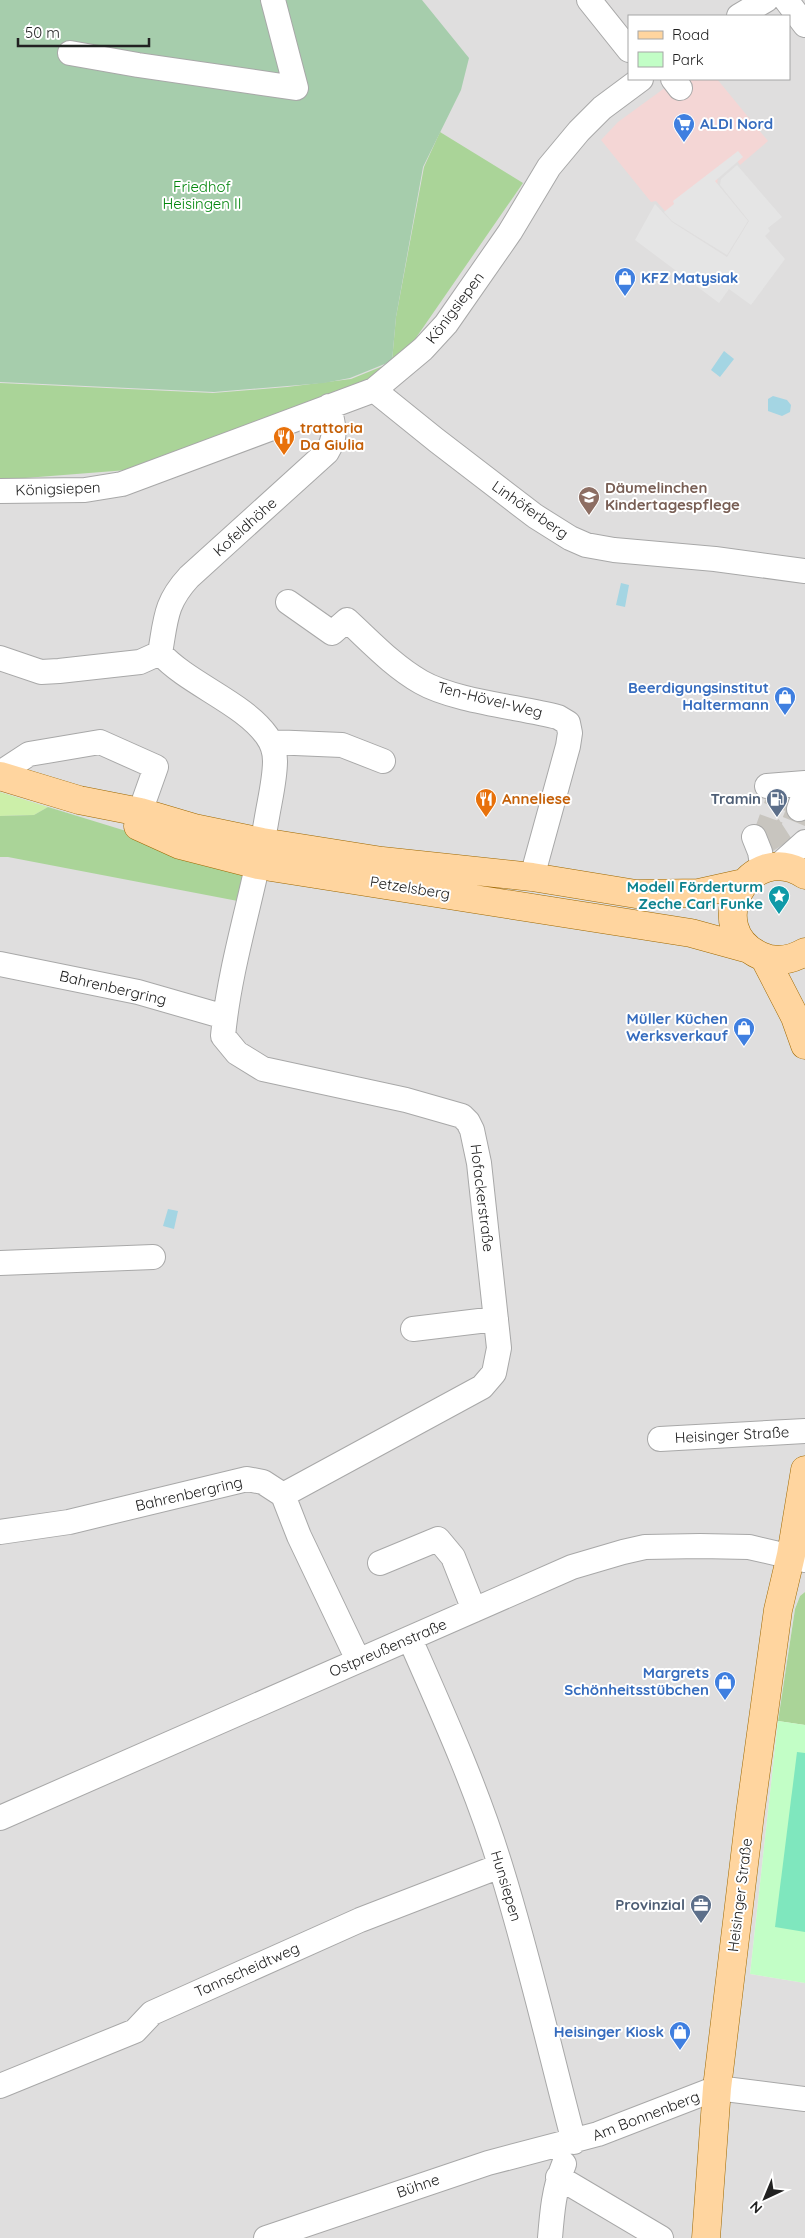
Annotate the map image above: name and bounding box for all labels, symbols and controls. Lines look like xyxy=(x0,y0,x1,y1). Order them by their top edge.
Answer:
scale bar xyxy=(18,15,149,47)
legend xyxy=(628,15,790,80)
text: 50 m xyxy=(25,23,60,42)
text: Road xyxy=(672,25,709,44)
text: Park xyxy=(672,50,704,69)
supermarket icon: ALDI Nord xyxy=(672,112,696,143)
place label: ALDI Nord xyxy=(700,114,773,133)
park label: Friedhof Heisingen II xyxy=(162,177,242,213)
shop icon: KFZ Matysiak xyxy=(613,266,637,297)
street label: Königsiepen xyxy=(421,268,488,347)
place label: KFZ Matysiak xyxy=(641,268,738,287)
place label: trattoria Da Giulia xyxy=(300,418,364,454)
restaurant icon: trattoria Da Giulia xyxy=(272,425,296,456)
street label: Linhöferberg xyxy=(488,476,572,543)
street label: Königsiepen xyxy=(15,478,101,499)
place label: Däumelinchen Kindertagespflege xyxy=(605,478,740,514)
school or university icon: Däumelinchen Kindertagespflege xyxy=(577,485,601,516)
street label: Kofeldhöhe xyxy=(209,493,280,560)
street label: Ten-Hövel-Weg xyxy=(436,677,545,722)
place label: Beerdigungsinstitut Haltermann xyxy=(628,678,769,714)
shop icon: Beerdigungsinstitut Haltermann xyxy=(773,685,797,716)
restaurant icon: Anneliese xyxy=(474,787,498,818)
fuel station icon: Tramin xyxy=(765,787,789,818)
place label: Anneliese xyxy=(502,789,571,808)
place label: Tramin xyxy=(710,789,761,808)
street label: Petzelsberg xyxy=(369,872,451,903)
place label: Modell Förderturm Zeche Carl Funke xyxy=(627,877,763,913)
place icon: Modell Förderturm Zeche Carl Funke xyxy=(767,884,791,915)
street label: Bahrenbergring xyxy=(58,966,169,1009)
place label: Müller Küchen Werksverkauf xyxy=(626,1009,728,1045)
shop icon: Müller Küchen Werksverkauf xyxy=(732,1016,756,1047)
street label: Hofackerstraße xyxy=(466,1143,499,1253)
street label: Heisinger Straße xyxy=(674,1422,790,1447)
street label: Bahrenbergring xyxy=(133,1472,244,1515)
street label: Ostpreußenstraße xyxy=(326,1614,449,1681)
place label: Margrets Schönheitsstübchen xyxy=(564,1663,709,1699)
shop icon: Margrets Schönheitsstübchen xyxy=(713,1670,737,1701)
street label: Heisinger Straße xyxy=(723,1837,756,1953)
street label: Hunsiepen xyxy=(487,1848,526,1924)
office icon: Provinzial xyxy=(689,1893,713,1924)
place label: Provinzial xyxy=(615,1895,685,1914)
street label: Tannscheidtweg xyxy=(191,1938,302,2001)
shop icon: Heisinger Kiosk xyxy=(668,2020,692,2051)
place label: Heisinger Kiosk xyxy=(554,2022,664,2041)
street label: Am Bonnenberg xyxy=(590,2086,702,2145)
street label: Bühne xyxy=(394,2169,442,2202)
north arrow xyxy=(740,2173,790,2223)
text: N xyxy=(746,2197,766,2217)

